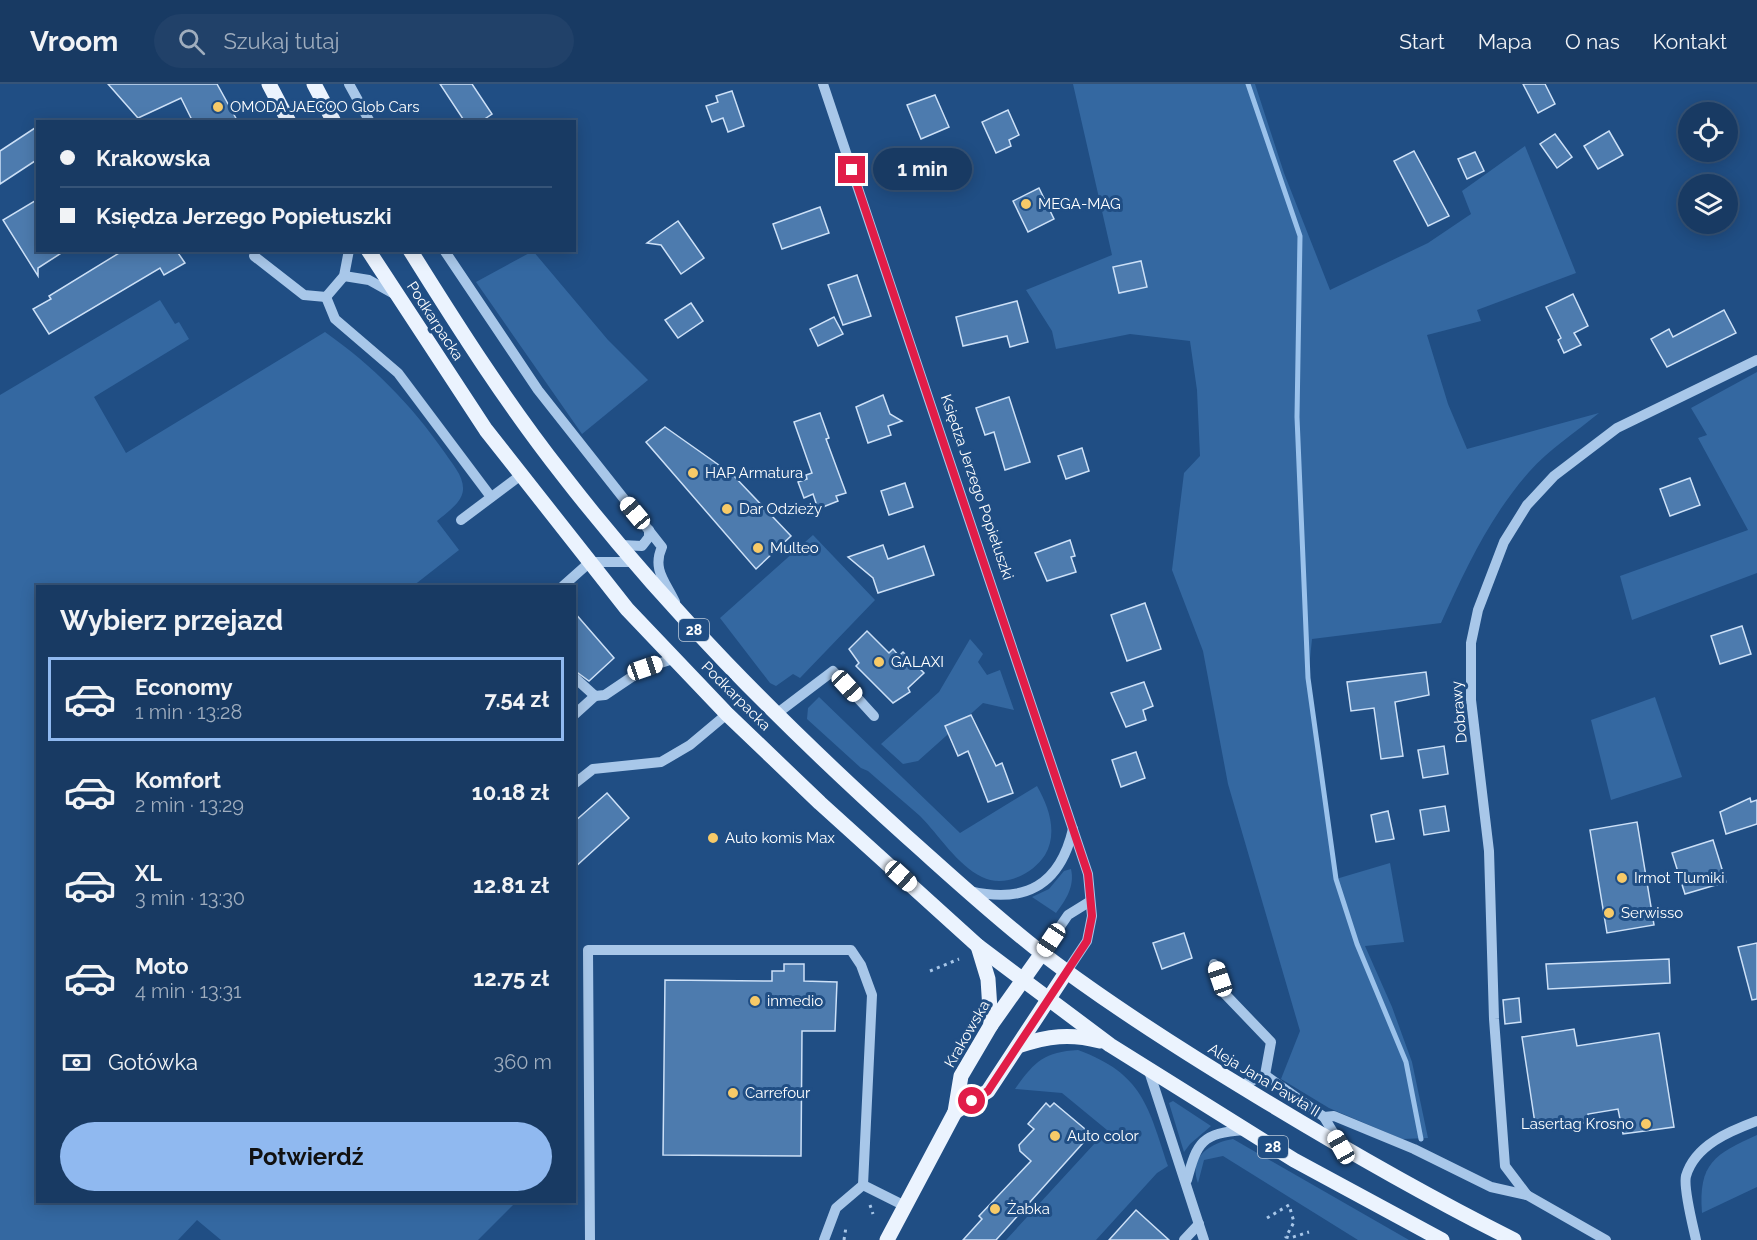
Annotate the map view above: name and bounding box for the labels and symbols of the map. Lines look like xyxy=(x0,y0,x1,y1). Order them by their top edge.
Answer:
place label: OMODA JAECOO Glob Cars xyxy=(230,98,420,116)
marker: OMODA JAECOO Glob Cars xyxy=(211,100,225,114)
callout: 1 min xyxy=(873,149,972,191)
route end xyxy=(838,156,865,183)
place label: MEGA-MAG xyxy=(1038,195,1121,213)
marker: MEGA-MAG xyxy=(1019,197,1033,211)
street label: Podkarpacka xyxy=(403,278,467,364)
street label: Księdza Jerzego Popiełuszki xyxy=(937,392,1017,582)
place label: HAP Armatura xyxy=(705,464,803,482)
marker: HAP Armatura xyxy=(686,466,700,480)
car xyxy=(617,493,653,533)
place label: Dar Odzieży xyxy=(739,500,822,518)
marker: Dar Odzieży xyxy=(720,502,734,516)
place label: Multeo xyxy=(770,539,819,557)
marker: Multeo xyxy=(751,541,765,555)
road number: 28 xyxy=(679,619,709,641)
place label: GALAXI xyxy=(891,653,944,671)
car xyxy=(625,654,665,682)
marker: GALAXI xyxy=(872,655,886,669)
street label: Podkarpacka xyxy=(698,658,774,734)
car xyxy=(828,667,866,705)
street label: Dobrawy xyxy=(1447,680,1471,744)
place label: Auto komis Max xyxy=(725,829,835,847)
marker: Auto komis Max xyxy=(706,831,720,845)
car xyxy=(882,857,920,895)
place label: Irmot Tlumiki xyxy=(1634,869,1724,887)
marker: Irmot Tlumiki xyxy=(1615,871,1629,885)
place label: Serwisso xyxy=(1621,904,1683,922)
marker: Serwisso xyxy=(1602,906,1616,920)
car xyxy=(1033,920,1069,960)
car xyxy=(1206,959,1234,999)
place label: inmedio xyxy=(767,992,823,1010)
marker: inmedio xyxy=(748,994,762,1008)
street label: Krakowska xyxy=(941,997,993,1071)
street label: Aleja Jana Pawła II xyxy=(1205,1040,1323,1120)
place label: Carrefour xyxy=(745,1084,811,1102)
marker: Carrefour xyxy=(726,1086,740,1100)
route start xyxy=(958,1087,985,1114)
place label: Lasertag Krosno xyxy=(1521,1115,1634,1133)
marker: Lasertag Krosno xyxy=(1639,1117,1653,1131)
place label: Auto color xyxy=(1067,1127,1140,1145)
car xyxy=(1324,1127,1358,1167)
marker: Auto color xyxy=(1048,1129,1062,1143)
road number: 28 xyxy=(1258,1136,1288,1158)
place label: Żabka xyxy=(1007,1199,1050,1218)
marker: Żabka xyxy=(988,1202,1002,1216)

